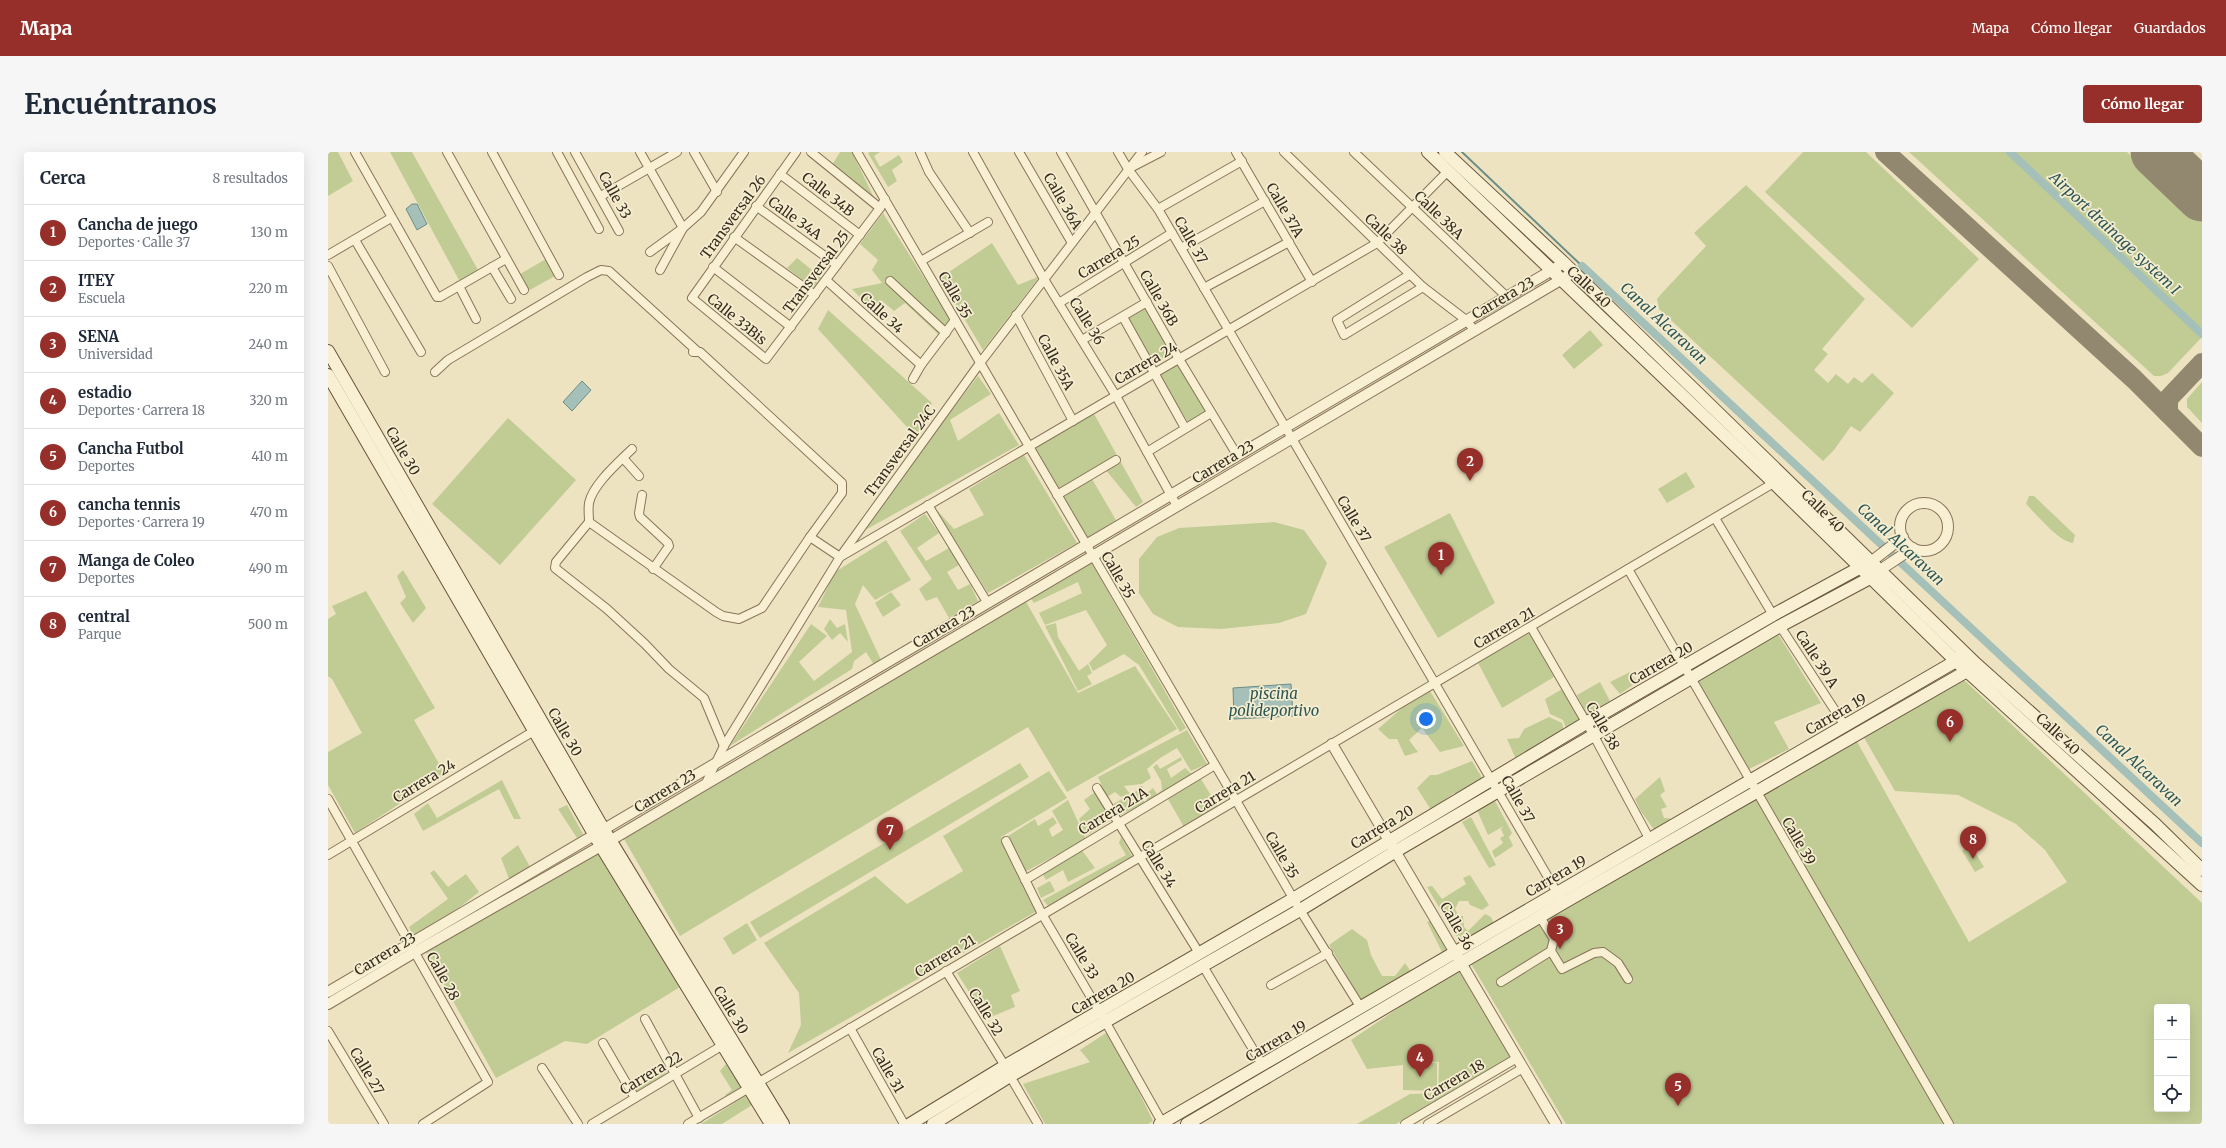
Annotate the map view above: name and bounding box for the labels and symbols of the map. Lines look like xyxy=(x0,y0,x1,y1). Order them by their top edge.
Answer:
water label: Airport drainage system I xyxy=(2045,167,2185,299)
street label: Calle 33 xyxy=(595,168,635,222)
street label: Calle 34B xyxy=(798,168,858,220)
street label: Calle 36A xyxy=(1040,170,1086,233)
street label: Transversal 26 xyxy=(696,171,770,263)
street label: Calle 37A xyxy=(1262,179,1308,241)
street label: Calle 38A xyxy=(1410,187,1468,243)
street label: Calle 34A xyxy=(765,192,826,244)
street label: Calle 38 xyxy=(1361,209,1411,259)
street label: Calle 37 xyxy=(1170,213,1212,267)
street label: Transversal 25 xyxy=(779,227,853,317)
street label: Carrera 25 xyxy=(1075,231,1143,283)
street label: Calle 40 xyxy=(1563,262,1615,312)
street label: Calle 36B xyxy=(1136,267,1182,329)
street label: Calle 35 xyxy=(934,268,976,322)
street label: Carrera 23 xyxy=(1469,273,1537,323)
water label: Canal Alcaravan xyxy=(1616,278,1712,368)
street label: Calle 33Bis xyxy=(703,289,771,349)
street label: Calle 34 xyxy=(856,289,908,338)
street label: Calle 36 xyxy=(1065,294,1109,348)
street label: Calle 35A xyxy=(1034,331,1078,393)
street label: Carrera 24 xyxy=(1111,338,1181,388)
street label: Transversal 24C xyxy=(861,402,939,500)
street label: Calle 30 xyxy=(382,424,424,478)
street label: Carrera 23 xyxy=(1189,436,1257,488)
pin: 2 xyxy=(1457,448,1483,481)
street label: Calle 40 xyxy=(1798,486,1848,536)
street label: Calle 37 xyxy=(1333,492,1375,546)
water label: Canal Alcaravan xyxy=(1853,499,1949,589)
pin: 1 xyxy=(1428,542,1454,575)
street label: Calle 35 xyxy=(1097,548,1139,602)
street label: Carrera 23 xyxy=(910,602,978,652)
street label: Carrera 21 xyxy=(1470,603,1538,653)
street label: Calle 39 A xyxy=(1792,627,1842,691)
street label: Carrera 20 xyxy=(1626,638,1696,688)
water label: piscina polideportivo xyxy=(1229,684,1319,720)
street label: Carrera 19 xyxy=(1802,689,1870,739)
street label: Calle 38 xyxy=(1582,699,1624,753)
street label: Calle 30 xyxy=(544,705,586,759)
your location xyxy=(1416,709,1436,729)
pin: 6 xyxy=(1937,709,1963,742)
street label: Calle 40 xyxy=(2032,709,2084,759)
water label: Canal Alcaravan xyxy=(2091,720,2187,810)
street label: Carrera 24 xyxy=(389,755,459,807)
street label: Carrera 23 xyxy=(631,765,699,817)
street label: Carrera 21 xyxy=(1191,767,1259,817)
street label: Calle 37 xyxy=(1497,772,1539,826)
street label: Carrera 21A xyxy=(1075,783,1151,839)
street label: Carrera 20 xyxy=(1347,801,1417,853)
street label: Calle 39 xyxy=(1778,814,1820,868)
pin: 7 xyxy=(877,817,903,850)
pin: 8 xyxy=(1960,826,1986,859)
street label: Calle 35 xyxy=(1261,828,1303,882)
street label: Calle 34 xyxy=(1137,837,1181,891)
street label: Carrera 19 xyxy=(1522,851,1590,901)
street label: Calle 36 xyxy=(1436,899,1478,953)
pin: 3 xyxy=(1547,916,1573,949)
street label: Carrera 23 xyxy=(351,928,419,980)
street label: Calle 33 xyxy=(1061,929,1103,983)
street label: Carrera 21 xyxy=(911,931,979,981)
street label: Calle 28 xyxy=(422,949,464,1003)
street label: Carrera 20 xyxy=(1068,968,1138,1018)
street label: Calle 30 xyxy=(710,983,752,1037)
street label: Calle 32 xyxy=(965,985,1007,1039)
street label: Carrera 19 xyxy=(1242,1016,1310,1066)
street label: Calle 27 xyxy=(346,1044,388,1098)
street label: Calle 31 xyxy=(868,1044,908,1096)
pin: 4 xyxy=(1407,1044,1433,1077)
street label: Carrera 22 xyxy=(616,1047,686,1099)
street label: Carrera 18 xyxy=(1420,1055,1488,1105)
pin: 5 xyxy=(1665,1073,1691,1106)

